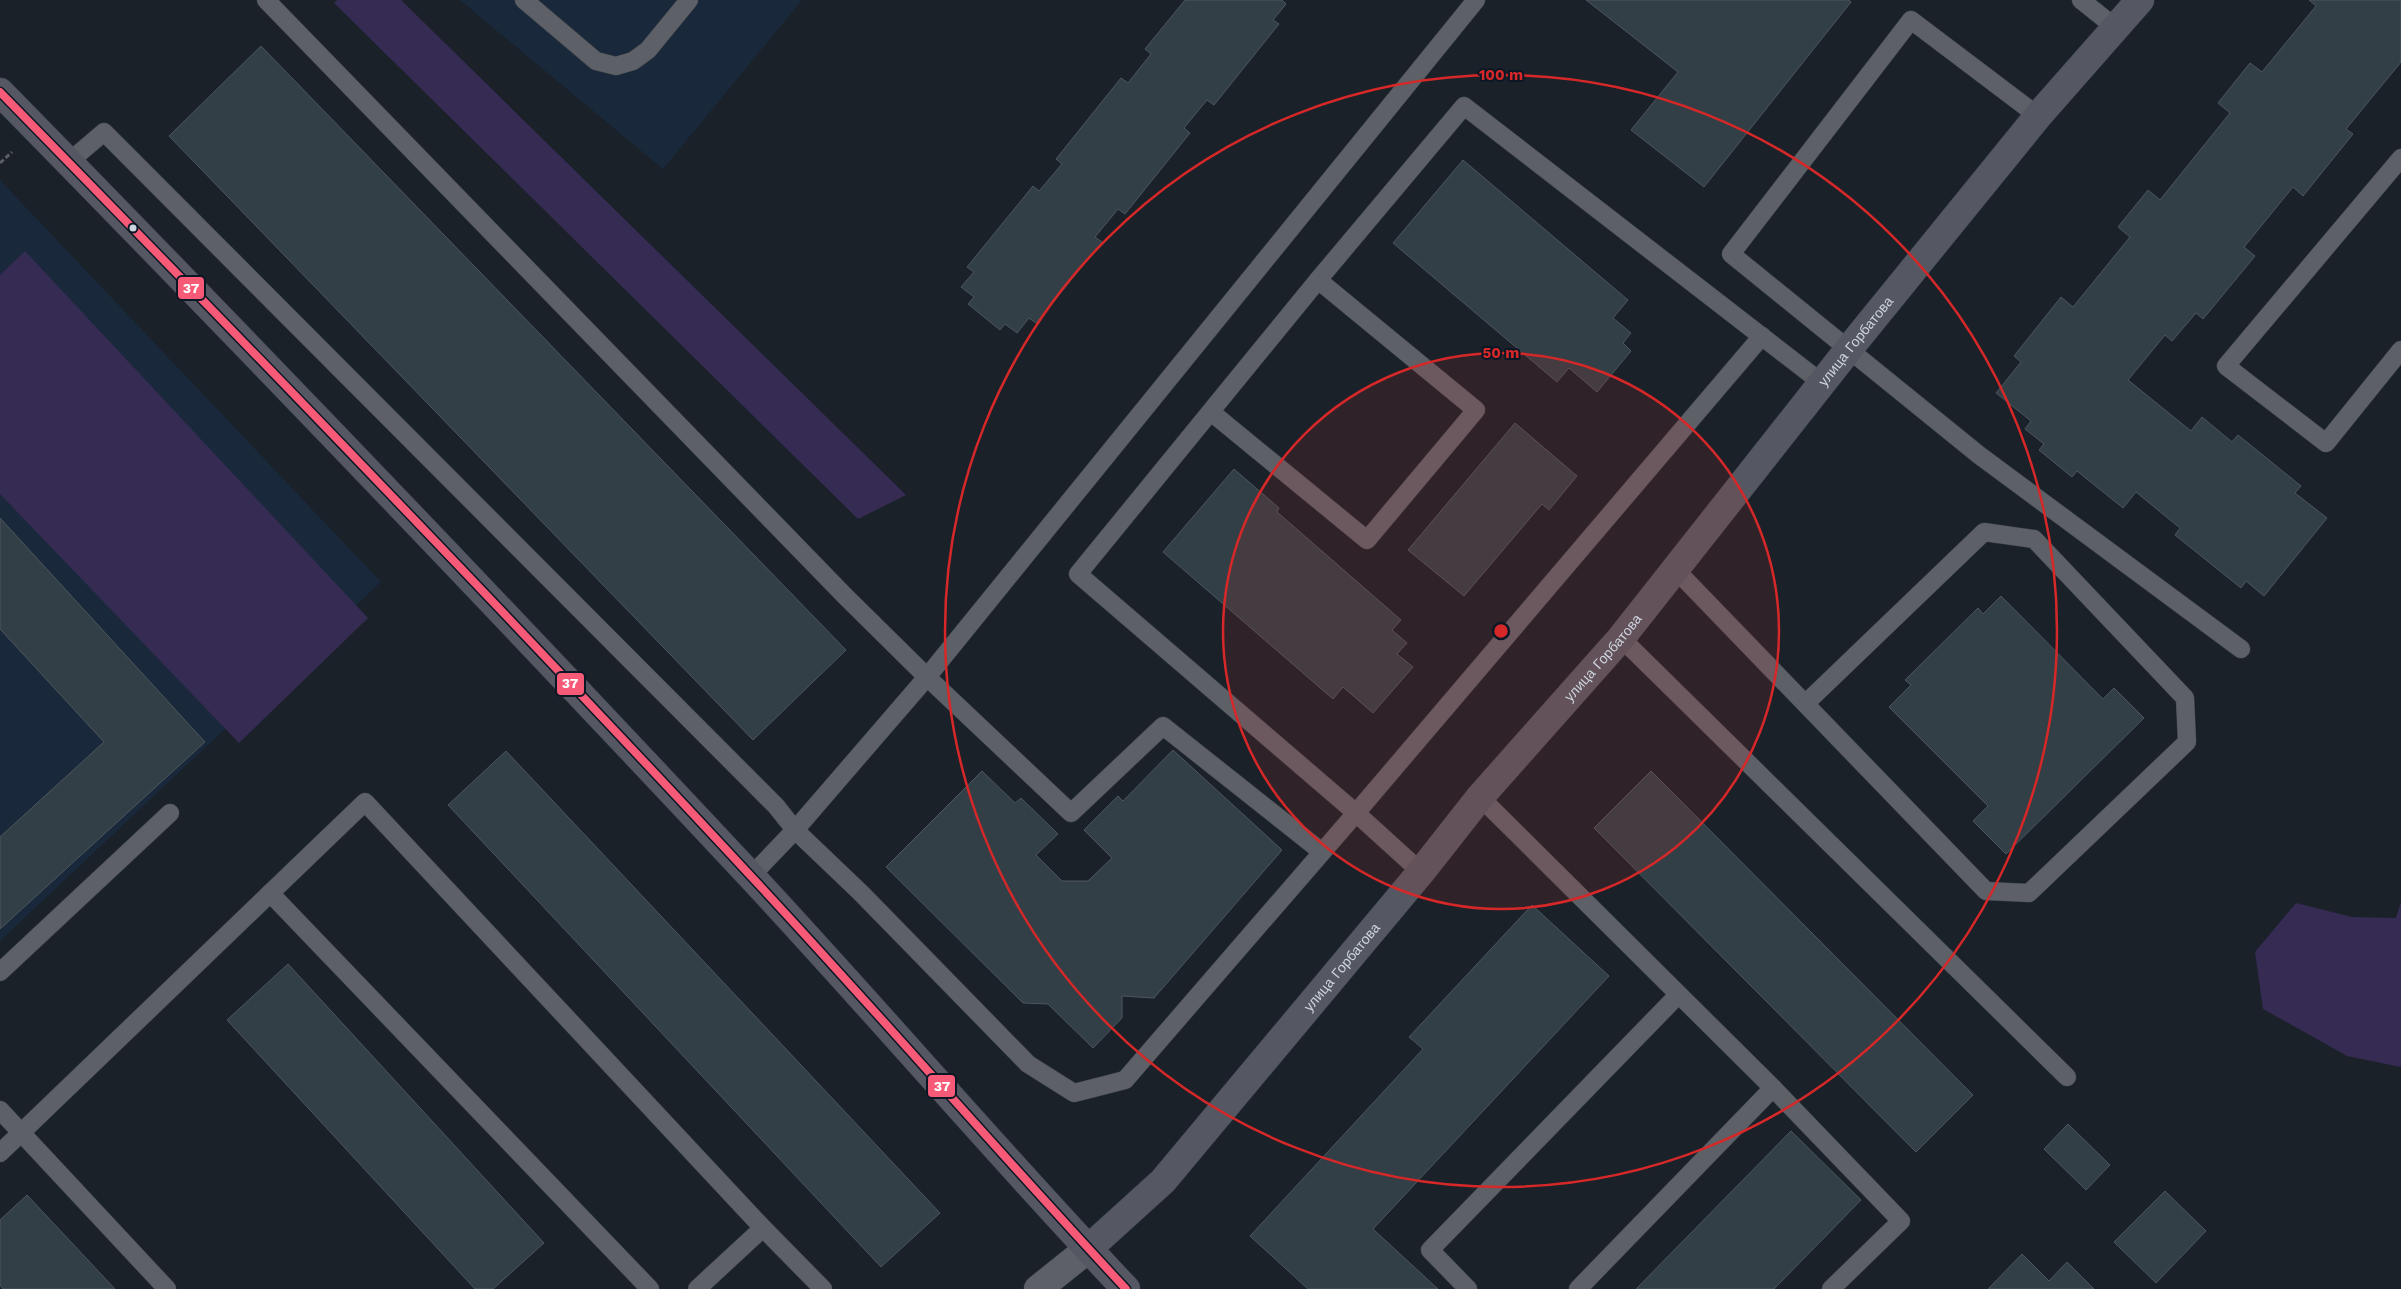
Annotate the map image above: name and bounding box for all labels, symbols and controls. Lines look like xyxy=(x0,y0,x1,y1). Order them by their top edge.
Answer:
text: 100 m xyxy=(1479,66,1523,84)
unlabelled marker xyxy=(128,223,138,233)
line badge: 37 xyxy=(177,276,205,300)
text: 37 xyxy=(183,280,200,296)
street label: улица Горбатова xyxy=(1815,293,1896,389)
text: 50 m xyxy=(1483,344,1519,362)
street label: улица Горбатова xyxy=(1561,611,1645,704)
centre of rings xyxy=(1492,622,1510,640)
line badge: 37 xyxy=(556,672,585,696)
text: 37 xyxy=(562,675,579,691)
street label: улица Горбатова xyxy=(1300,920,1383,1014)
line badge: 37 xyxy=(927,1074,956,1098)
text: 37 xyxy=(934,1078,951,1094)

